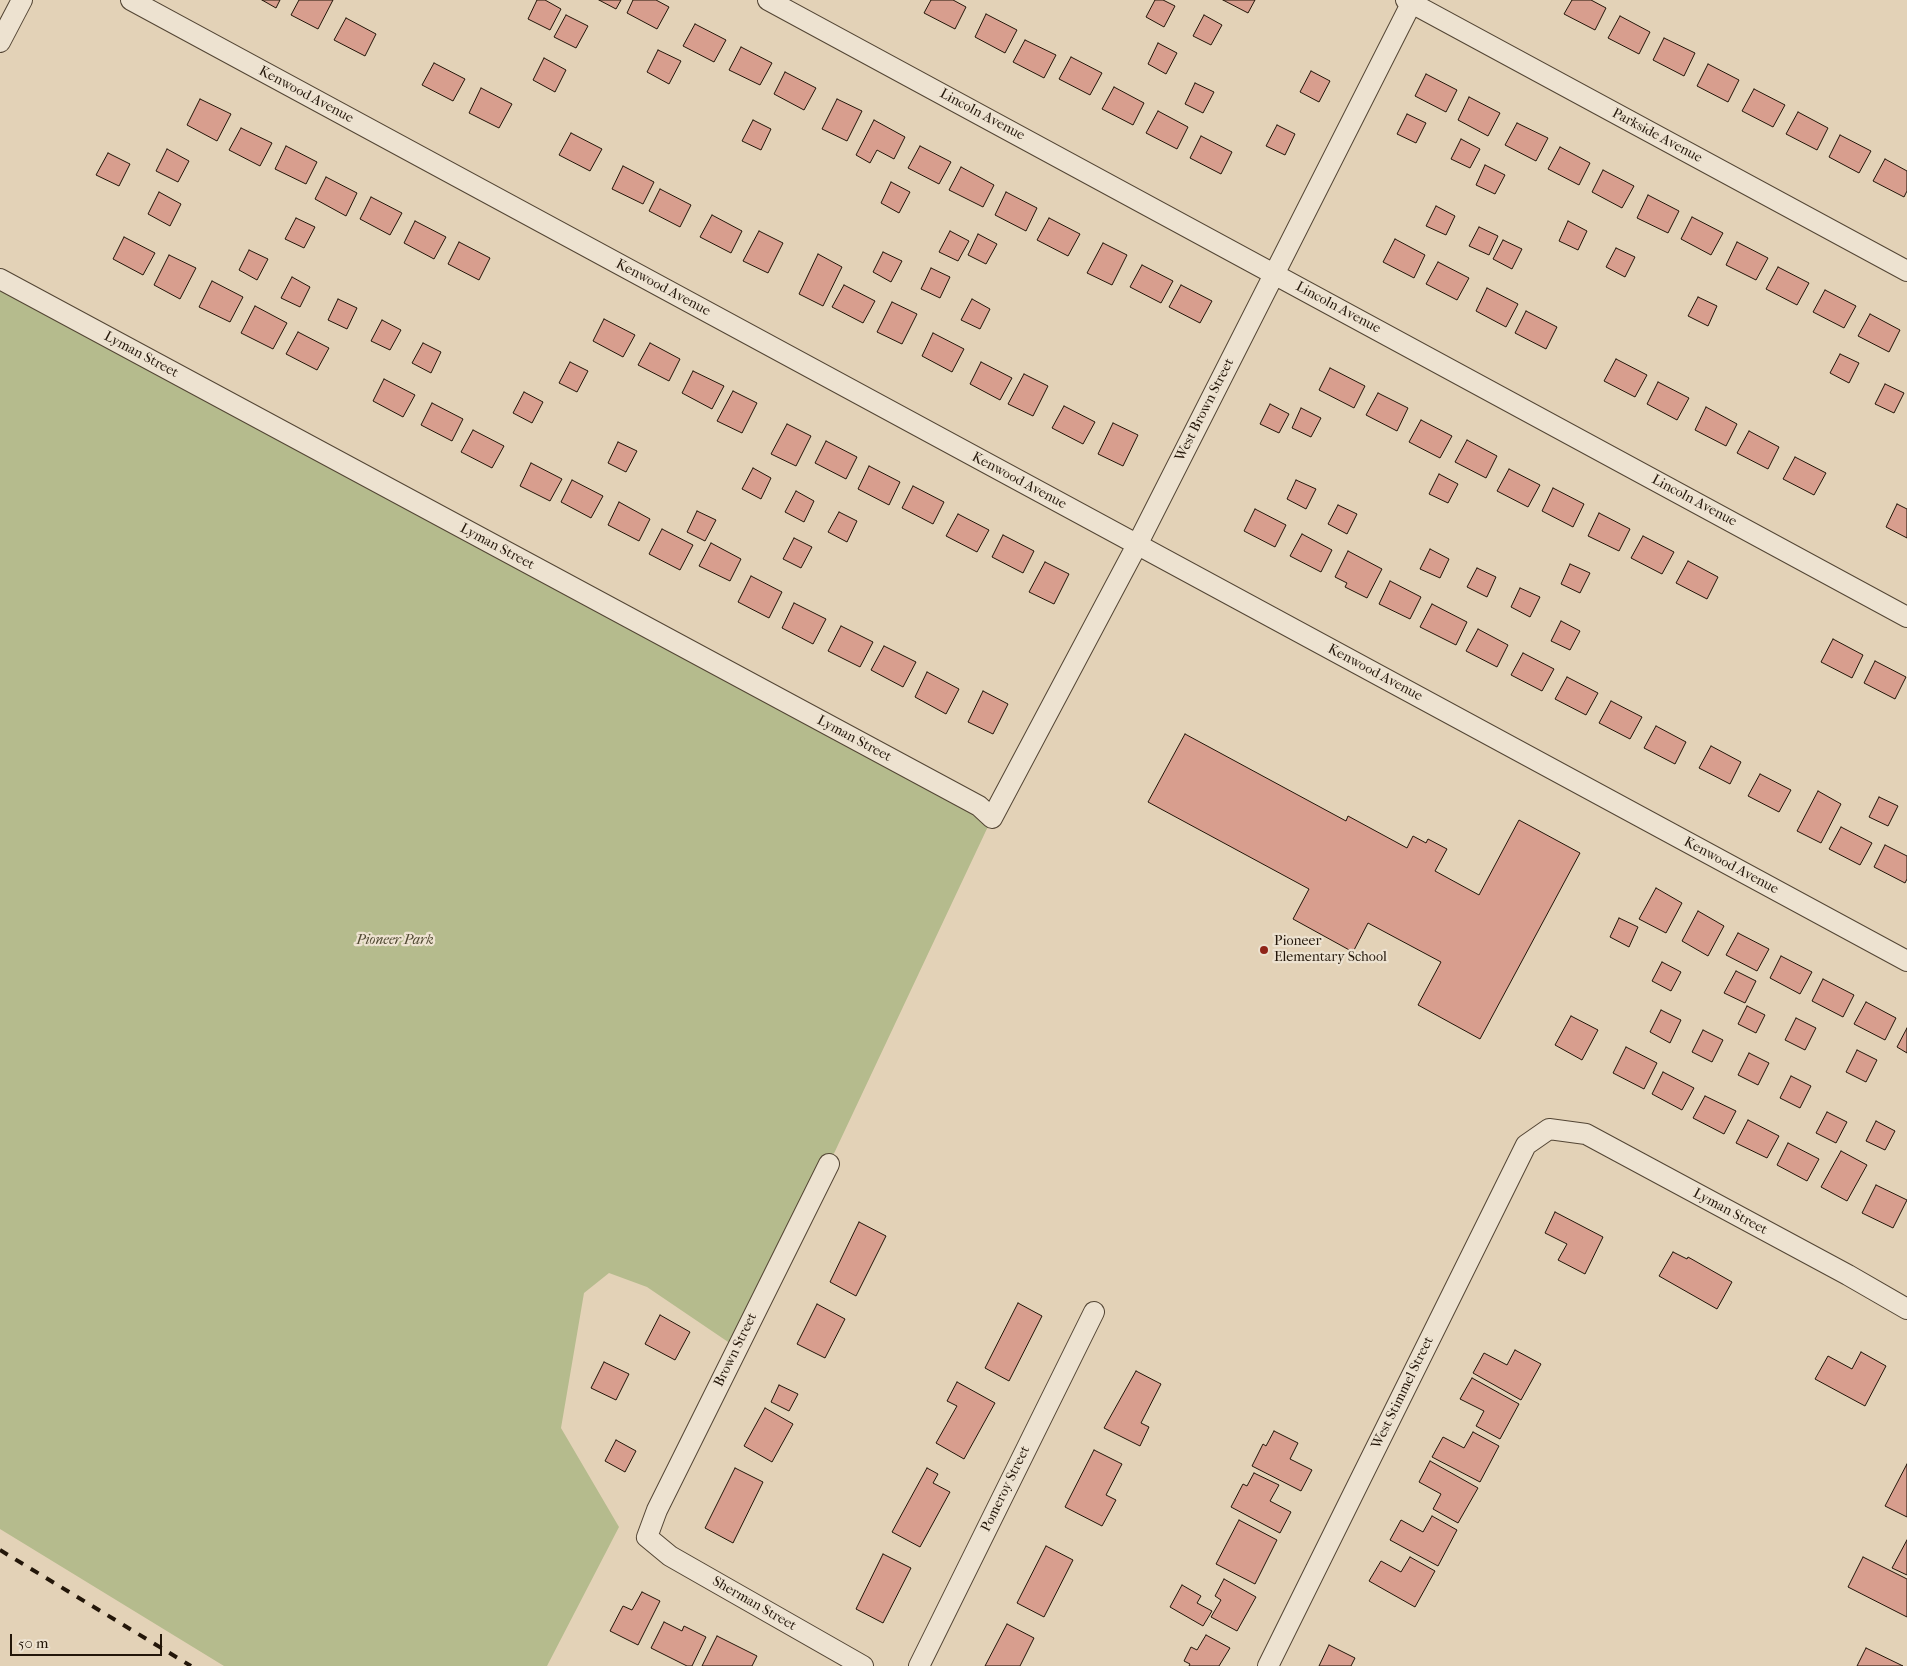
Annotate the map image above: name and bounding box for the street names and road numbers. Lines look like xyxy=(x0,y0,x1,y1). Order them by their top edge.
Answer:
street label: Kenwood Avenue xyxy=(256,63,356,127)
street label: Lincoln Avenue xyxy=(937,86,1027,144)
street label: Parkside Avenue xyxy=(1609,105,1705,167)
street label: Kenwood Avenue xyxy=(613,256,713,320)
street label: Lincoln Avenue xyxy=(1293,279,1383,337)
street label: Lyman Street xyxy=(101,328,181,382)
street label: West Brown Street xyxy=(1172,356,1238,464)
street label: Kenwood Avenue xyxy=(969,449,1069,513)
street label: Lincoln Avenue xyxy=(1649,472,1739,530)
street label: Lyman Street xyxy=(457,520,537,574)
street label: Kenwood Avenue xyxy=(1325,641,1425,705)
street label: Lyman Street xyxy=(814,712,894,766)
street label: Kenwood Avenue xyxy=(1681,834,1781,898)
street label: Lyman Street xyxy=(1690,1185,1770,1239)
street label: Brown Street xyxy=(711,1310,761,1390)
street label: West Stimmel Street xyxy=(1368,1334,1438,1452)
street label: Pomeroy Street xyxy=(978,1443,1034,1535)
street label: Sherman Street xyxy=(709,1573,799,1635)

